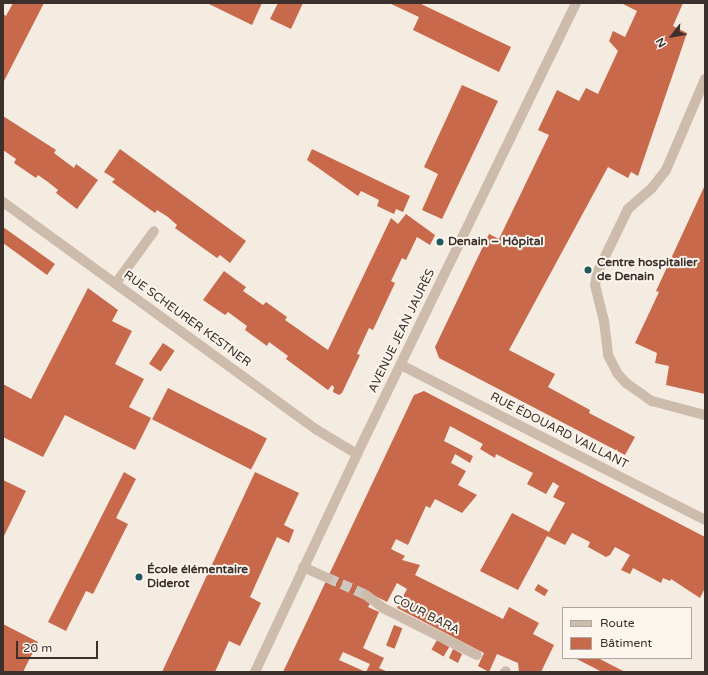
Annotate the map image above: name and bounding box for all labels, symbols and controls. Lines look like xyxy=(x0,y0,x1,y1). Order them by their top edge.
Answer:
north arrow xyxy=(652,16,692,56)
text: N xyxy=(653,35,669,50)
place label: Denain – Hôpital xyxy=(448,235,543,249)
marker: Denain – Hôpital xyxy=(435,237,445,247)
place label: Centre hospitalier de Denain xyxy=(597,256,698,284)
marker: Centre hospitalier de Denain xyxy=(582,264,594,276)
street label: AVENUE JEAN JAURÈS xyxy=(366,267,438,395)
street label: RUE SCHEURER KESTNER xyxy=(121,268,253,370)
street label: RUE ÉDOUARD VAILLANT xyxy=(488,390,630,472)
place label: École élémentaire Diderot xyxy=(147,563,248,591)
marker: École élémentaire Diderot xyxy=(134,572,144,582)
street label: COUR BARA xyxy=(390,592,462,638)
legend xyxy=(562,607,692,659)
text: Route xyxy=(600,616,634,630)
scale bar xyxy=(18,633,100,659)
text: Bâtiment xyxy=(600,636,652,650)
text: 20 m xyxy=(23,641,52,655)

